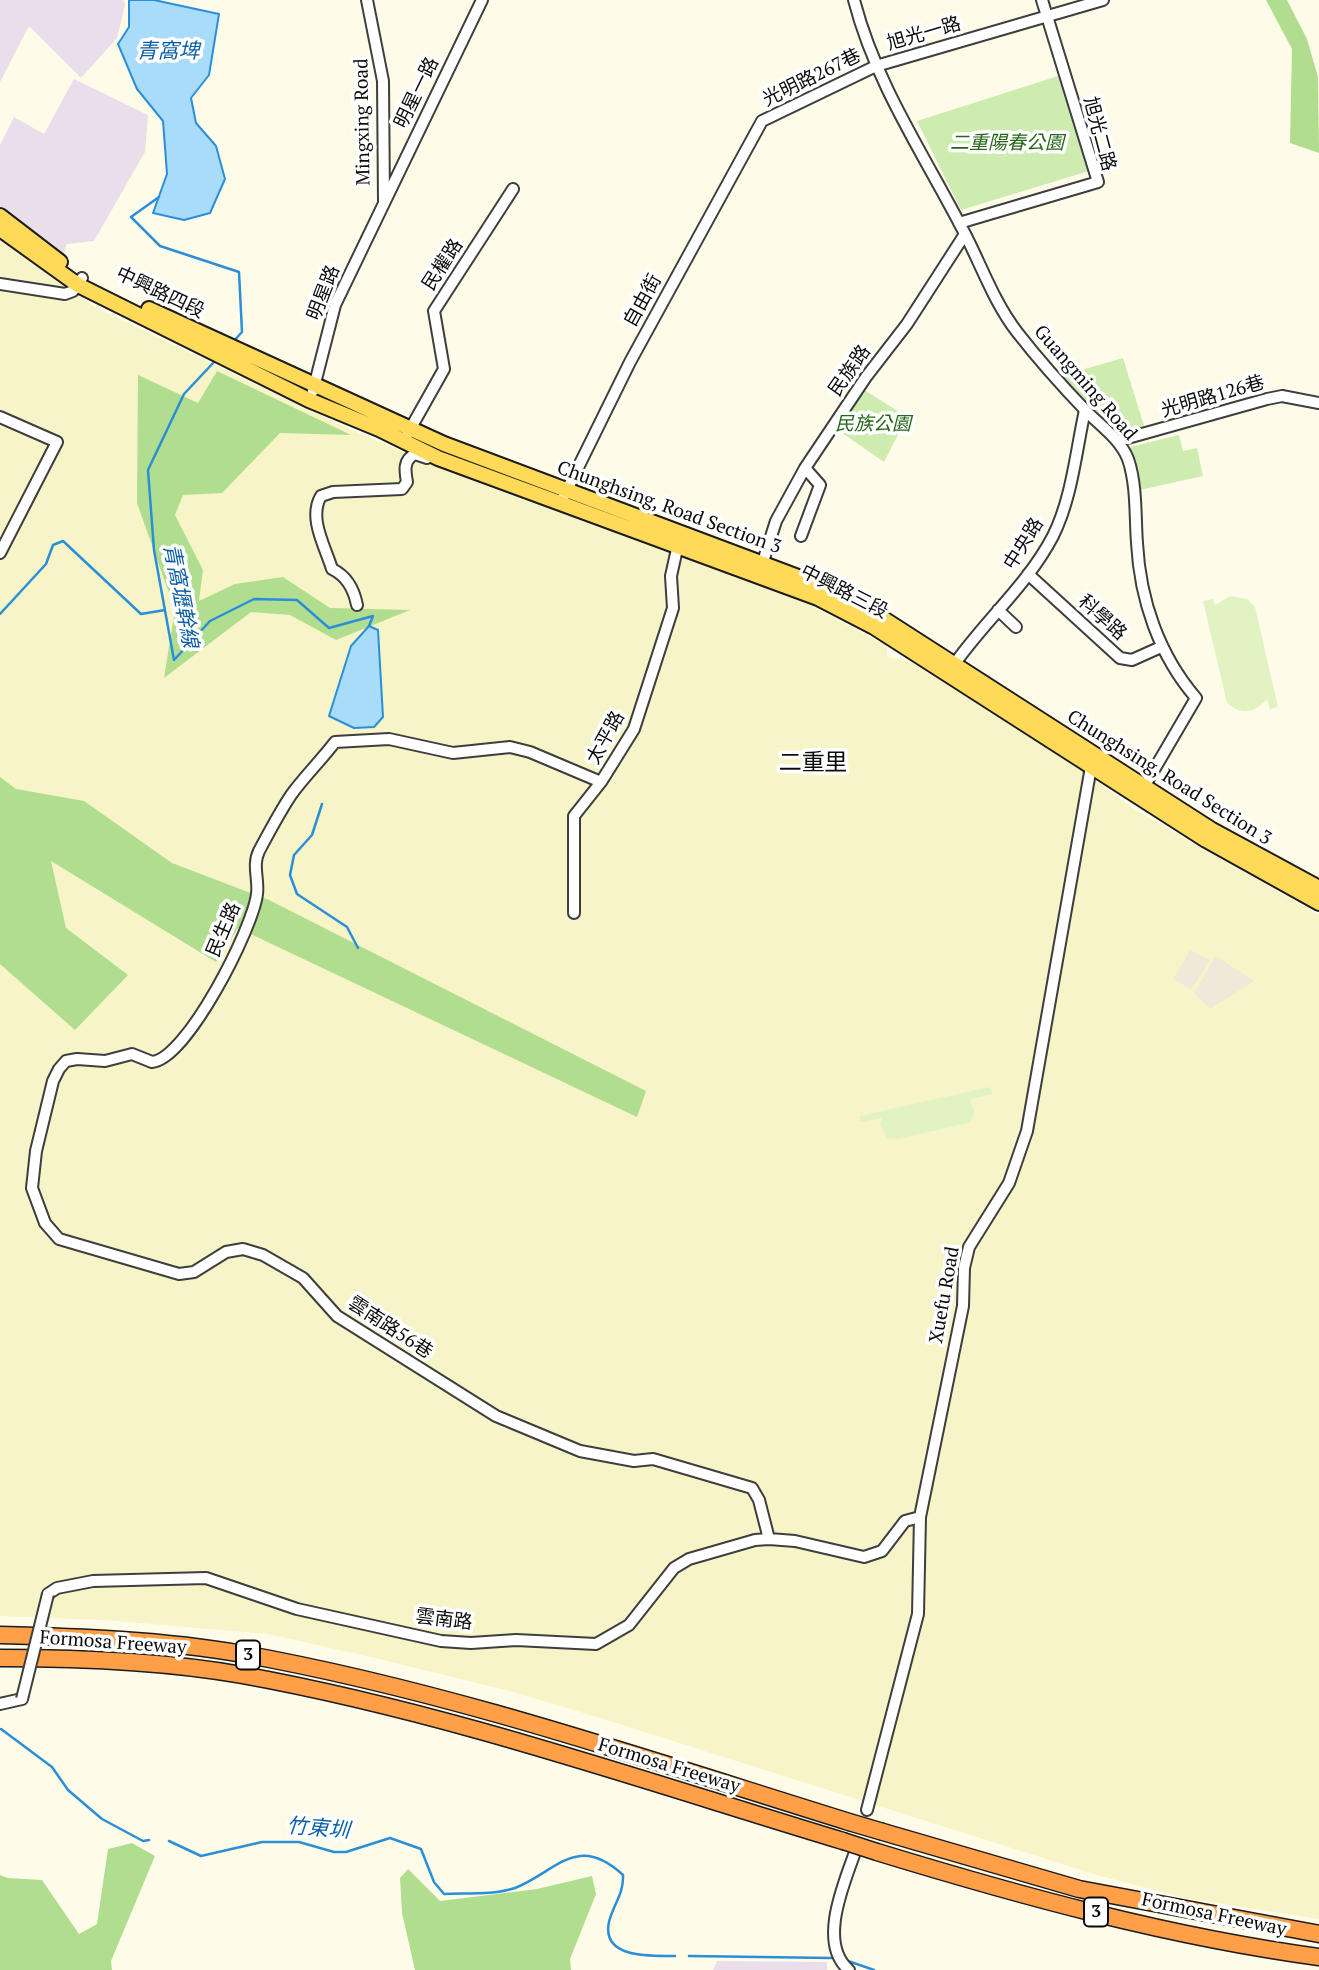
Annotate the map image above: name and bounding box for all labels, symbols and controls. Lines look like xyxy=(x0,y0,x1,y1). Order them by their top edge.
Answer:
street label: 旭光一路 xyxy=(884,13,964,55)
water label: 青窩埤 xyxy=(137,39,199,65)
street label: 光明路267巷 xyxy=(759,44,865,112)
street label: 明星一路 xyxy=(390,54,444,132)
street label: Mingxing Road xyxy=(350,58,376,186)
street label: 旭光二路 xyxy=(1078,94,1120,174)
park label: 二重陽春公園 xyxy=(950,133,1064,155)
street label: 民權路 xyxy=(418,235,468,295)
street label: 明星路 xyxy=(303,262,345,324)
street label: 中興路四段 xyxy=(112,263,208,323)
street label: 自由街 xyxy=(619,271,667,331)
street label: Guangming Road xyxy=(1029,321,1141,445)
street label: 民族路 xyxy=(824,341,876,401)
street label: 光明路126巷 xyxy=(1159,371,1267,423)
park label: 民族公園 xyxy=(835,414,911,436)
street label: Chunghsing, Road Section 3 xyxy=(554,457,784,559)
street label: 中央路 xyxy=(999,514,1049,574)
water label: 青窩壢幹線 xyxy=(158,542,202,650)
street label: 中興路三段 xyxy=(797,560,891,624)
street label: 科學路 xyxy=(1073,590,1131,646)
street label: Chunghsing, Road Section 3 xyxy=(1063,706,1275,850)
street label: 太平路 xyxy=(582,708,630,768)
district label: 二重里 xyxy=(779,749,847,777)
street label: 民生路 xyxy=(202,899,246,961)
street label: Xuefu Road xyxy=(925,1245,965,1345)
street label: 雲南路56巷 xyxy=(343,1292,437,1364)
street label: 雲南路 xyxy=(414,1605,474,1635)
street label: Formosa Freeway xyxy=(39,1626,187,1660)
road number: 3 xyxy=(236,1640,260,1670)
street label: Formosa Freeway xyxy=(595,1734,743,1798)
water label: 竹東圳 xyxy=(286,1814,350,1844)
street label: Formosa Freeway xyxy=(1140,1889,1288,1941)
road number: 3 xyxy=(1084,1898,1108,1926)

